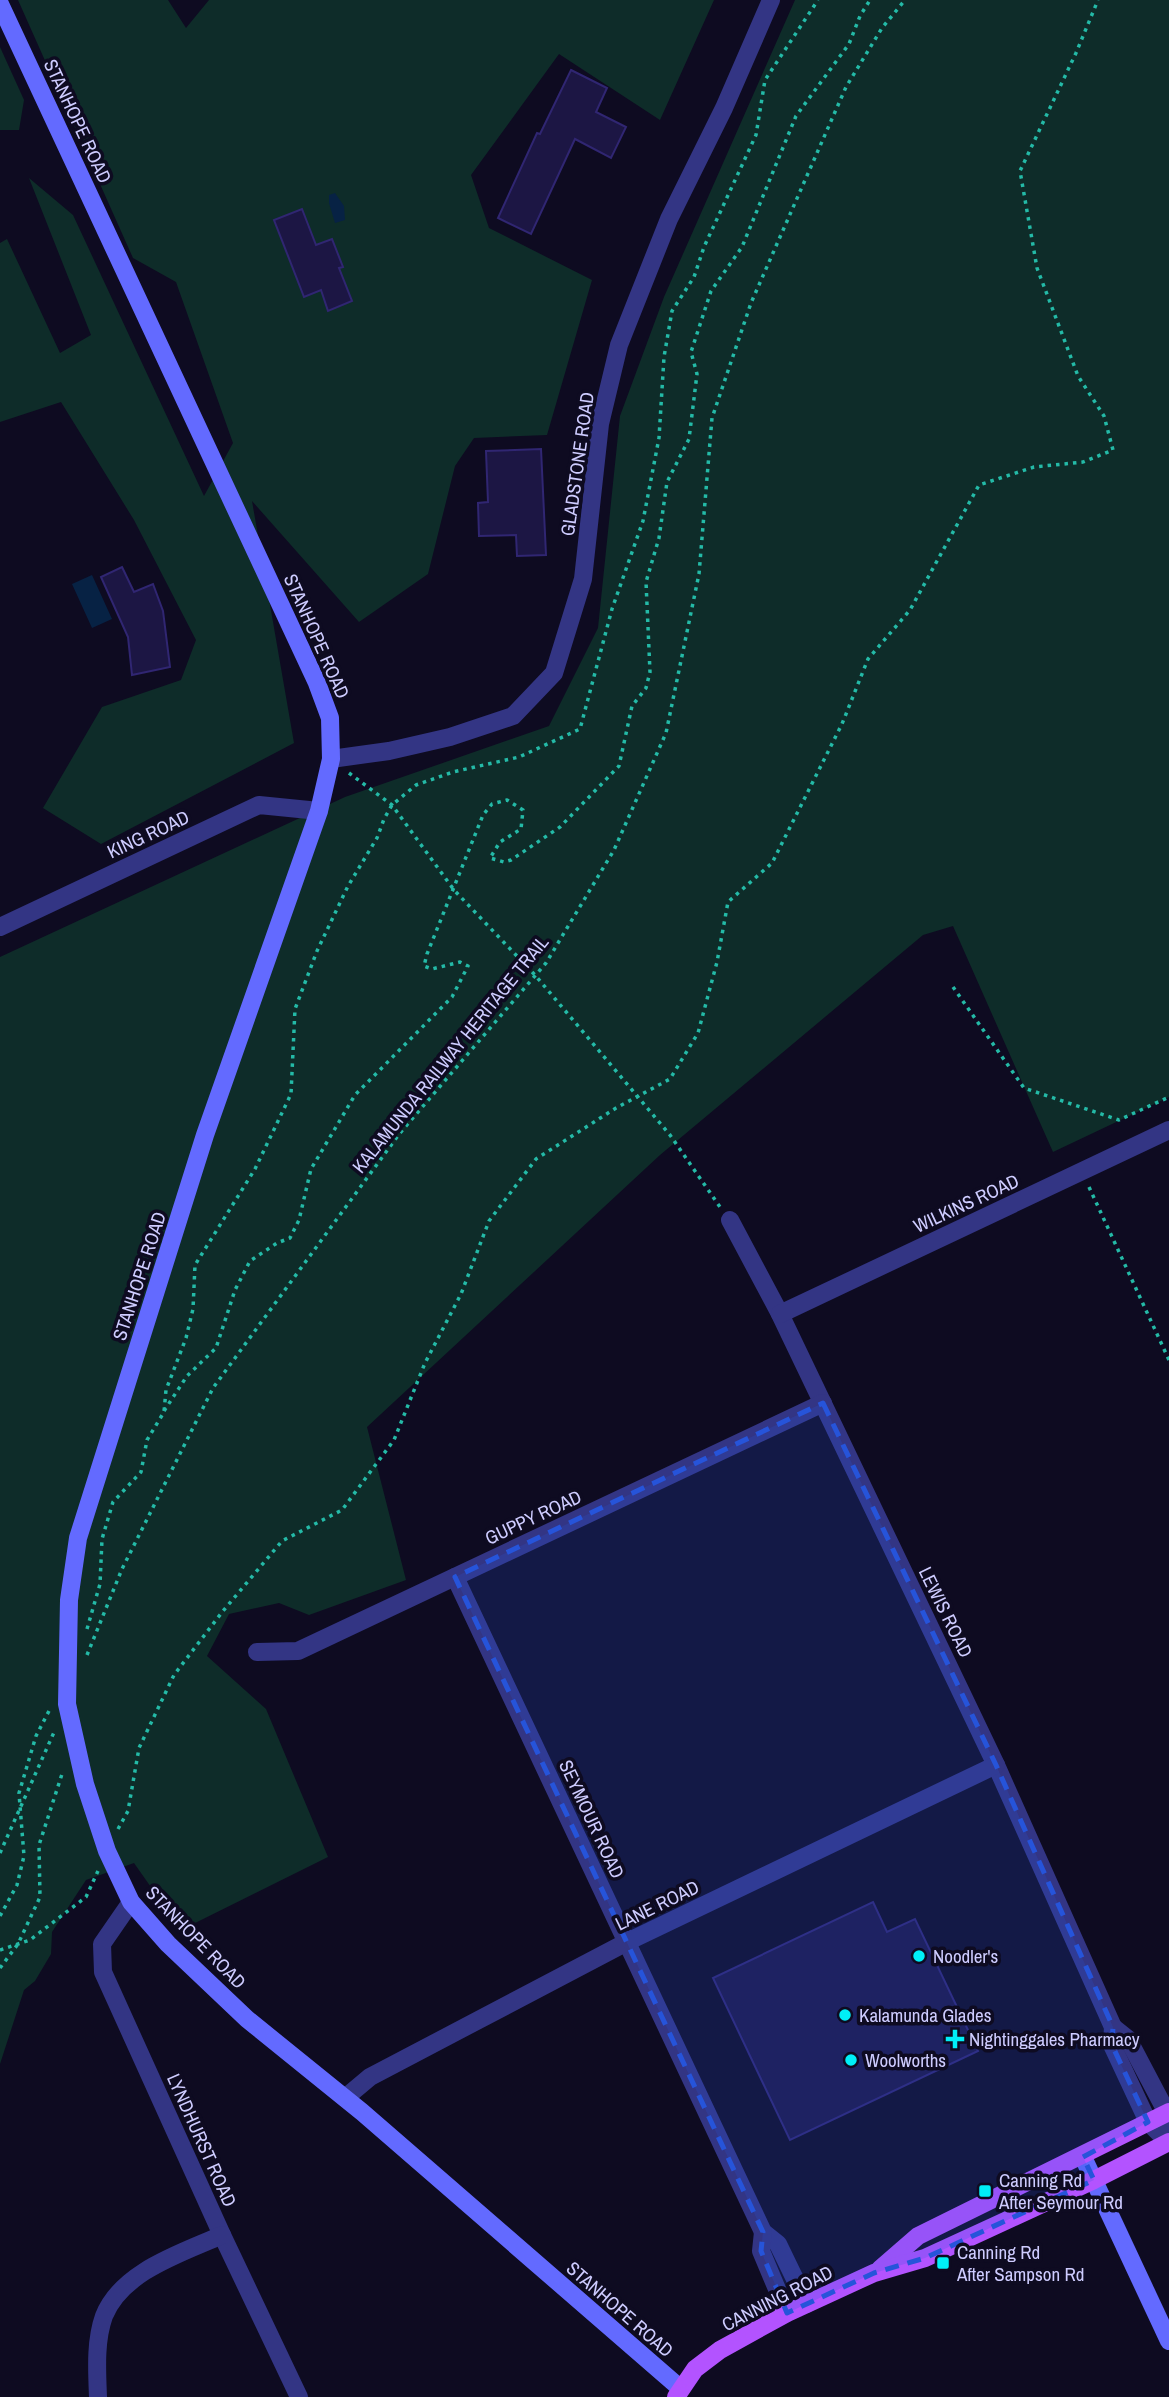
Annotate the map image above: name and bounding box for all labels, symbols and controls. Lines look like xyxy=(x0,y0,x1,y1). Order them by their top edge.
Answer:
street label: STANHOPE ROAD xyxy=(38,55,118,187)
street label: GLADSTONE ROAD xyxy=(554,390,600,538)
street label: STANHOPE ROAD xyxy=(278,570,356,702)
street label: KING ROAD xyxy=(103,804,193,864)
street label: KALAMUNDA RAILWAY HERITAGE TRAIL xyxy=(346,930,554,1178)
street label: WILKINS ROAD xyxy=(909,1167,1023,1239)
street label: STANHOPE ROAD xyxy=(106,1208,172,1344)
street label: GUPPY ROAD xyxy=(481,1483,585,1551)
street label: LEWIS ROAD xyxy=(913,1562,979,1662)
street label: SEYMOUR ROAD xyxy=(553,1755,631,1883)
street label: LANE ROAD xyxy=(611,1874,703,1936)
street label: STANHOPE ROAD xyxy=(140,1880,252,1994)
place label: Noodler's xyxy=(933,1943,999,1969)
marker: Noodler's xyxy=(911,1948,927,1964)
place label: Kalamunda Glades xyxy=(859,2002,992,2028)
marker: Kalamunda Glades xyxy=(837,2007,853,2023)
place label: Nightinggales Pharmacy xyxy=(969,2026,1140,2052)
marker: Nightinggales Pharmacy xyxy=(947,2031,963,2047)
place label: Woolworths xyxy=(865,2047,946,2073)
marker: Woolworths xyxy=(843,2052,859,2068)
street label: LYNDHURST ROAD xyxy=(161,2069,243,2211)
place label: Canning Rd After Seymour Rd xyxy=(998,2167,1123,2215)
marker: Canning Rd After Seymour Rd xyxy=(977,2183,993,2199)
place label: Canning Rd After Sampson Rd xyxy=(956,2239,1084,2287)
street label: STANHOPE ROAD xyxy=(561,2255,679,2363)
marker: Canning Rd After Sampson Rd xyxy=(935,2255,951,2271)
street label: CANNING ROAD xyxy=(717,2259,837,2337)

